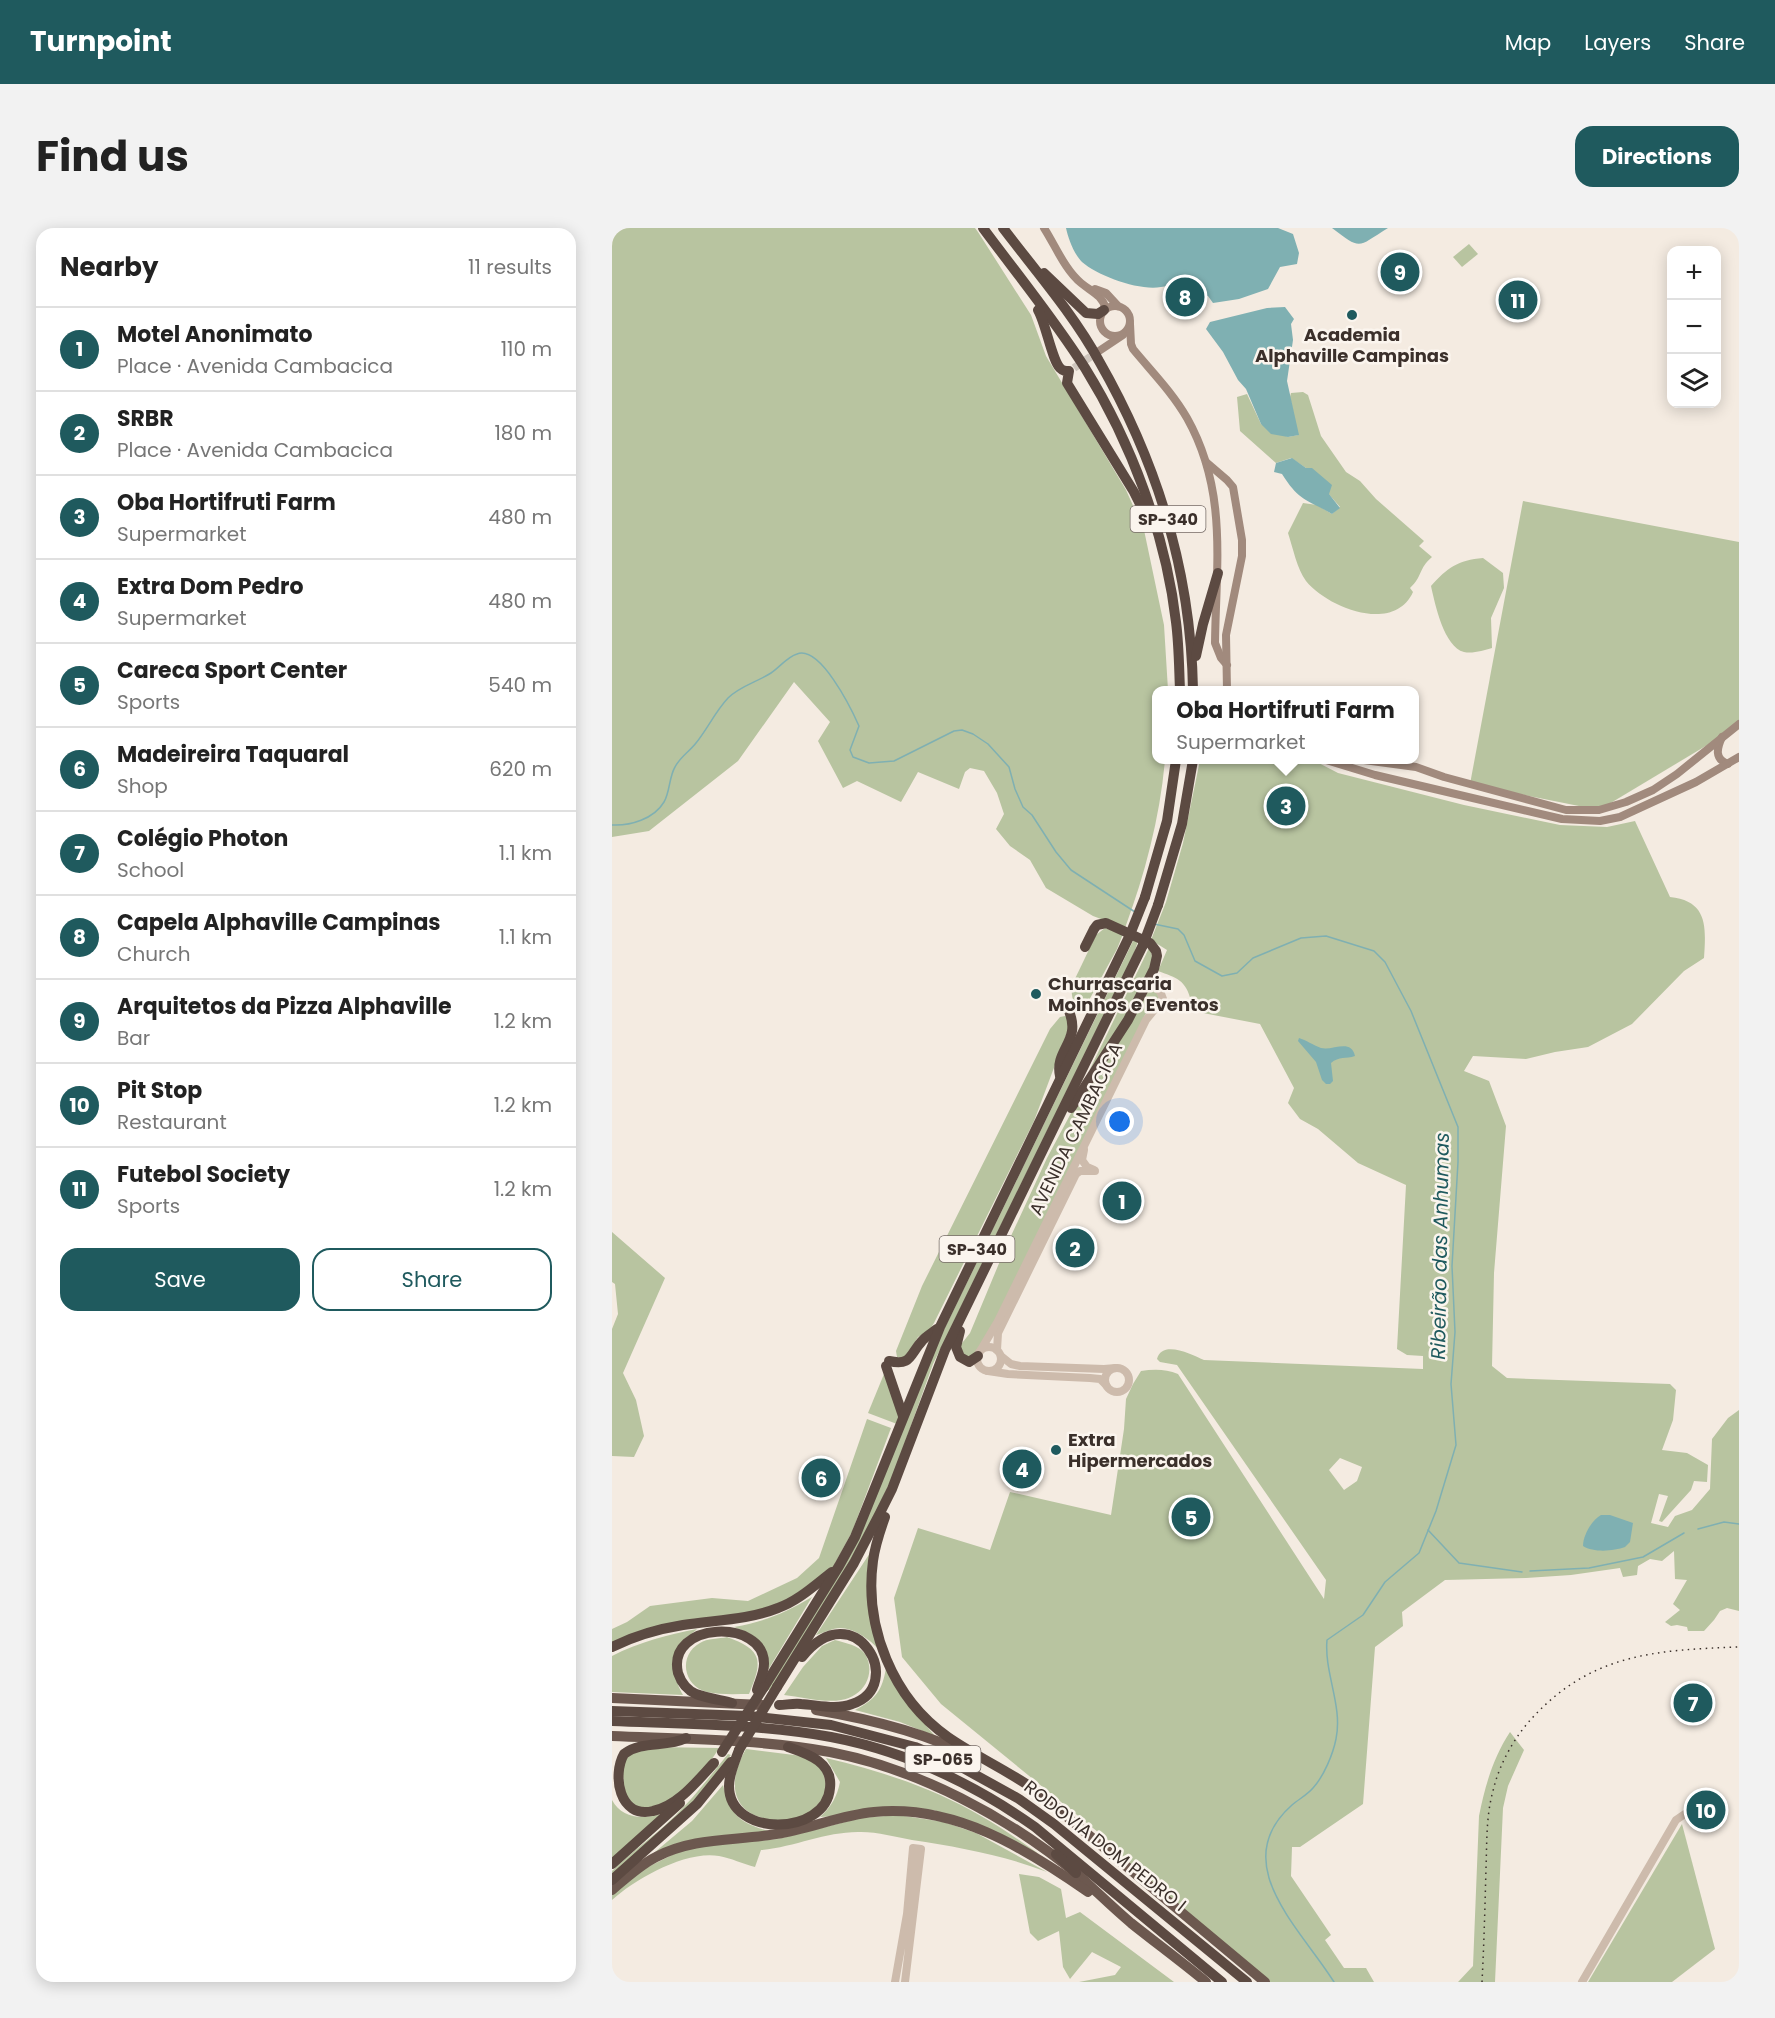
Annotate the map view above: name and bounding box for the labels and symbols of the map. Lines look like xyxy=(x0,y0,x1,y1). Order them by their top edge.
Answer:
pin: 9 xyxy=(1380,250,1420,294)
pin: 8 xyxy=(1166,274,1204,320)
pin: 11 xyxy=(1498,278,1538,322)
marker: Academia Alphaville Campinas xyxy=(1345,308,1359,322)
place label: Academia Alphaville Campinas xyxy=(1255,322,1449,368)
road number: SP-340 xyxy=(1130,506,1206,532)
pin: 3 xyxy=(1266,784,1306,828)
place label: Churrascaria Moinhos e Eventos xyxy=(1048,971,1219,1017)
marker: Churrascaria Moinhos e Eventos xyxy=(1029,987,1043,1001)
street label: AVENIDA CAMBACICA xyxy=(1023,1038,1128,1219)
your location xyxy=(1105,1107,1134,1136)
water label: Ribeirão das Anhumas xyxy=(1424,1132,1456,1360)
pin: 1 xyxy=(1102,1178,1142,1224)
pin: 2 xyxy=(1056,1226,1094,1270)
road number: SP-340 xyxy=(940,1236,1015,1262)
place label: Extra Hipermercados xyxy=(1068,1427,1212,1473)
marker: Extra Hipermercados xyxy=(1049,1443,1063,1457)
pin: 4 xyxy=(1002,1446,1042,1492)
pin: 6 xyxy=(802,1456,840,1500)
pin: 5 xyxy=(1172,1494,1210,1540)
pin: 7 xyxy=(1674,1680,1712,1726)
road number: SP-065 xyxy=(906,1746,980,1772)
street label: RODOVIA DOM PEDRO I xyxy=(1019,1774,1192,1917)
pin: 10 xyxy=(1686,1788,1726,1832)

